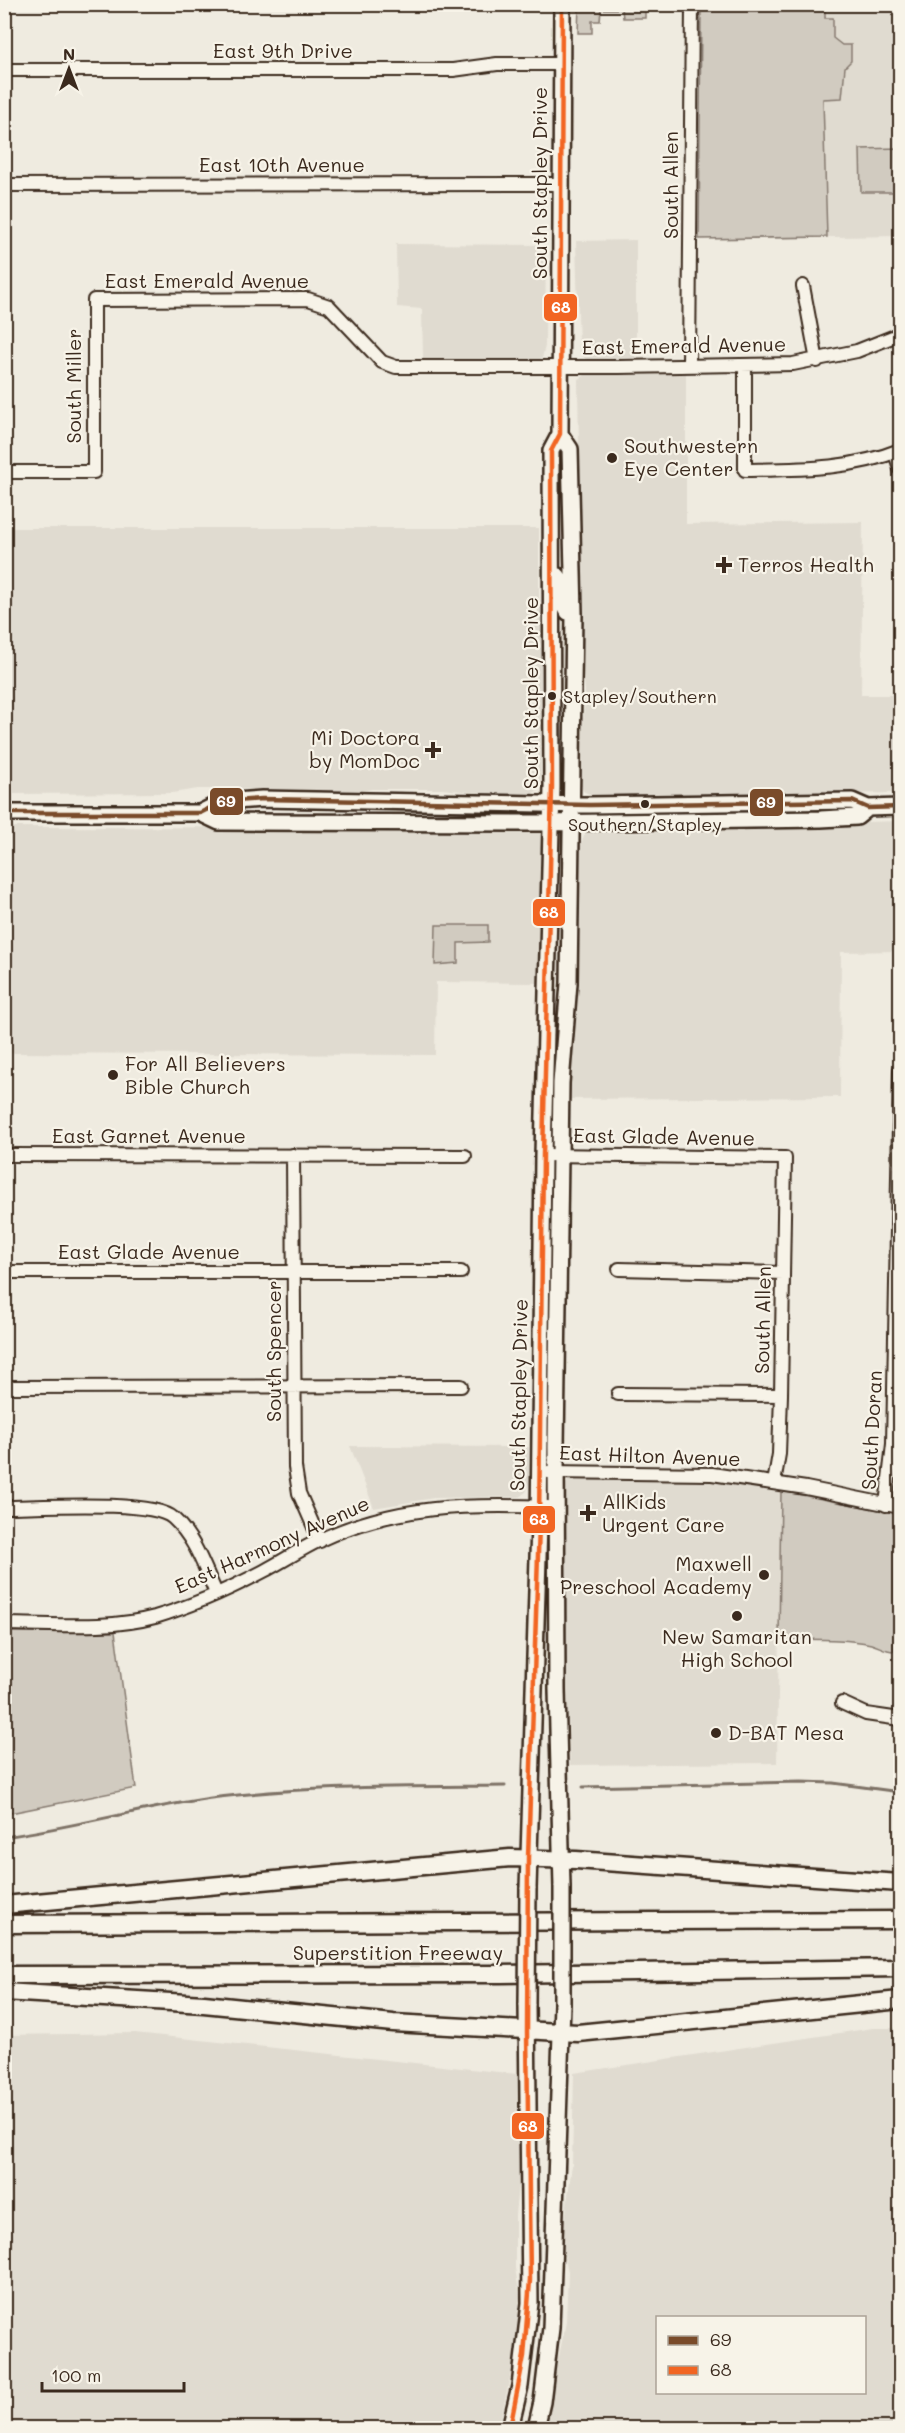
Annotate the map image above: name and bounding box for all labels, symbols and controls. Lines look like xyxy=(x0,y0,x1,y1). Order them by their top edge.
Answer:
street label: East 9th Drive xyxy=(213,37,353,63)
north arrow xyxy=(39,39,99,99)
text: N xyxy=(63,43,75,64)
street label: South Stapley Drive xyxy=(526,87,552,279)
street label: South Allen xyxy=(657,131,683,239)
street label: East 10th Avenue xyxy=(199,151,365,177)
street label: East Emerald Avenue xyxy=(105,267,309,293)
line badge: 68 xyxy=(543,293,578,322)
text: 68 xyxy=(551,296,571,317)
street label: South Miller xyxy=(60,328,86,444)
street label: East Emerald Avenue xyxy=(582,330,786,360)
place label: Southwestern Eye Center xyxy=(624,432,758,481)
marker: Southwestern Eye Center xyxy=(605,451,619,465)
place label: Terros Health xyxy=(738,551,874,577)
marker: Terros Health xyxy=(715,556,733,574)
street label: South Stapley Drive xyxy=(517,597,543,789)
place label: Stapley/Southern xyxy=(563,684,717,708)
marker: Stapley/Southern xyxy=(546,690,558,702)
place label: Mi Doctora by MomDoc xyxy=(309,724,420,773)
marker: Mi Doctora by MomDoc xyxy=(424,741,442,759)
line badge: 69 xyxy=(209,787,244,816)
line badge: 69 xyxy=(749,788,784,817)
text: 69 xyxy=(216,790,236,811)
text: 69 xyxy=(756,791,776,812)
marker: Southern/Stapley xyxy=(639,798,651,810)
place label: Southern/Stapley xyxy=(568,812,722,836)
line badge: 68 xyxy=(532,898,566,927)
text: 68 xyxy=(539,901,559,922)
place label: For All Believers Bible Church xyxy=(125,1050,286,1099)
marker: For All Believers Bible Church xyxy=(106,1068,120,1082)
street label: East Glade Avenue xyxy=(573,1121,755,1151)
street label: East Garnet Avenue xyxy=(52,1122,246,1148)
street label: East Glade Avenue xyxy=(58,1238,240,1264)
street label: South Allen xyxy=(748,1266,776,1374)
street label: South Spencer xyxy=(260,1280,286,1422)
street label: South Stapley Drive xyxy=(503,1299,533,1491)
street label: South Doran xyxy=(855,1369,887,1490)
street label: East Hilton Avenue xyxy=(559,1439,741,1471)
place label: AllKids Urgent Care xyxy=(602,1488,725,1537)
street label: East Harmony Avenue xyxy=(170,1489,373,1599)
marker: AllKids Urgent Care xyxy=(579,1504,597,1522)
line badge: 68 xyxy=(522,1505,556,1534)
text: 68 xyxy=(529,1508,549,1529)
place label: Maxwell Preschool Academy xyxy=(560,1550,752,1599)
marker: Maxwell Preschool Academy xyxy=(757,1568,771,1582)
marker: New Samaritan High School xyxy=(730,1609,744,1623)
place label: New Samaritan High School xyxy=(662,1623,812,1672)
place label: D-BAT Mesa xyxy=(728,1719,844,1745)
marker: D-BAT Mesa xyxy=(709,1726,723,1740)
street label: Superstition Freeway xyxy=(293,1939,503,1965)
line badge: 68 xyxy=(511,2112,545,2140)
text: 68 xyxy=(518,2115,538,2136)
legend xyxy=(656,2316,866,2394)
text: 69 xyxy=(710,2327,732,2351)
scale bar xyxy=(42,2355,184,2393)
text: 68 xyxy=(710,2357,732,2381)
text: 100 m xyxy=(51,2363,101,2387)

